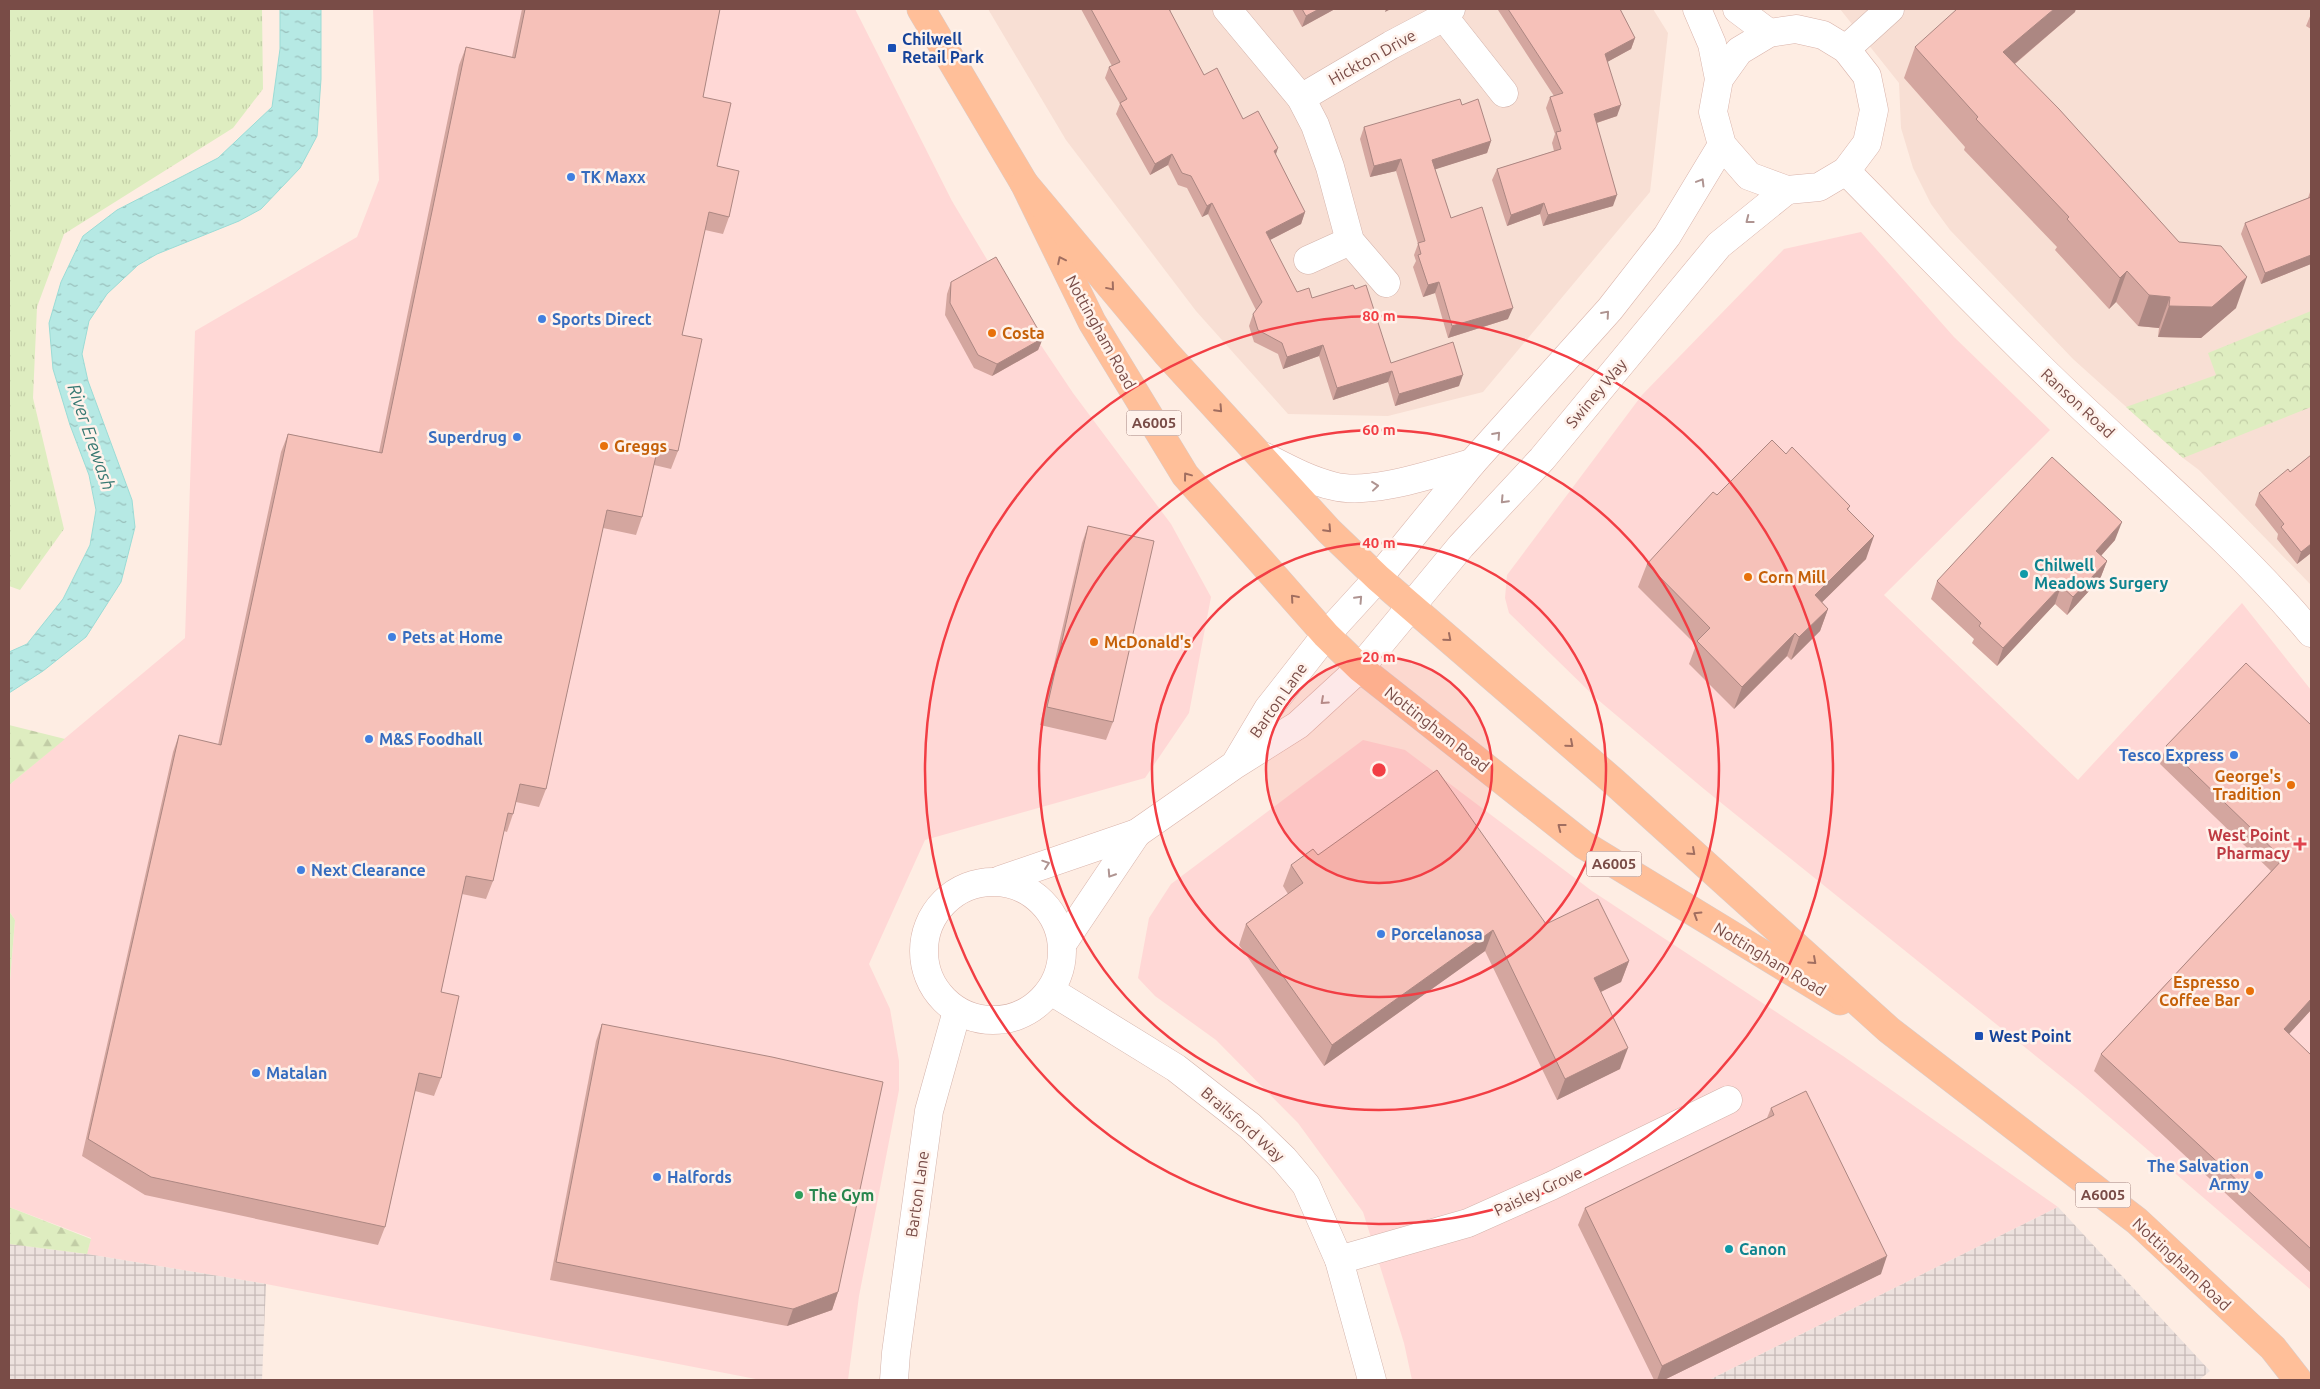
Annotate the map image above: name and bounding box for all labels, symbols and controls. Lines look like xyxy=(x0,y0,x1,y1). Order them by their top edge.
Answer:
street label: Hickton Drive xyxy=(1325,26,1419,88)
place label: Chilwell Retail Park xyxy=(902,30,984,66)
marker: Chilwell Retail Park xyxy=(886,42,898,54)
place label: TK Maxx xyxy=(581,168,646,186)
marker: TK Maxx xyxy=(565,171,577,183)
one-way arrow xyxy=(1694,178,1704,187)
one-way arrow xyxy=(1745,214,1755,223)
one-way arrow xyxy=(1057,256,1067,265)
street label: Nottingham Road xyxy=(1062,272,1140,392)
one-way arrow xyxy=(1106,282,1115,291)
text: 80 m xyxy=(1362,307,1396,324)
place label: Sports Direct xyxy=(552,310,652,328)
one-way arrow xyxy=(1600,310,1609,319)
marker: Sports Direct xyxy=(536,313,548,325)
place label: Costa xyxy=(1002,324,1045,342)
marker: Costa xyxy=(986,327,998,339)
street label: Swiney Way xyxy=(1562,355,1630,431)
street label: Ranson Road xyxy=(2038,365,2118,441)
water label: River Erewash xyxy=(64,381,119,492)
one-way arrow xyxy=(1213,403,1222,412)
road number: A6005 xyxy=(1126,410,1182,436)
text: 60 m xyxy=(1362,421,1396,438)
place label: Superdrug xyxy=(428,428,507,446)
marker: Superdrug xyxy=(511,431,523,443)
one-way arrow xyxy=(1492,431,1501,440)
place label: Greggs xyxy=(614,437,667,455)
marker: Greggs xyxy=(598,440,610,452)
one-way arrow xyxy=(1184,473,1192,482)
one-way arrow xyxy=(1371,481,1379,492)
one-way arrow xyxy=(1501,494,1510,503)
one-way arrow xyxy=(1322,523,1331,532)
text: 40 m xyxy=(1362,534,1396,551)
place label: Chilwell Meadows Surgery xyxy=(2034,556,2169,592)
place label: Corn Mill xyxy=(1758,568,1826,586)
marker: Chilwell Meadows Surgery xyxy=(2018,568,2030,580)
marker: Corn Mill xyxy=(1742,571,1754,583)
one-way arrow xyxy=(1290,594,1299,603)
one-way arrow xyxy=(1353,595,1362,604)
place label: Pets at Home xyxy=(402,628,503,646)
marker: Pets at Home xyxy=(386,631,398,643)
one-way arrow xyxy=(1442,632,1451,641)
place label: McDonald's xyxy=(1104,633,1191,651)
marker: McDonald's xyxy=(1088,636,1100,648)
text: 20 m xyxy=(1362,648,1396,665)
street label: Barton Lane xyxy=(1246,659,1310,741)
street label: Nottingham Road xyxy=(1381,683,1493,775)
one-way arrow xyxy=(1321,696,1330,705)
place label: M&S Foodhall xyxy=(379,730,483,748)
marker: M&S Foodhall xyxy=(363,733,375,745)
one-way arrow xyxy=(1565,739,1574,748)
place label: Tesco Express xyxy=(2119,746,2224,764)
marker: Tesco Express xyxy=(2228,749,2240,761)
centre of rings xyxy=(1370,761,1388,779)
place label: George's Tradition xyxy=(2213,767,2281,803)
marker: George's Tradition xyxy=(2285,779,2297,791)
one-way arrow xyxy=(1557,823,1566,832)
place label: West Point Pharmacy xyxy=(2208,826,2290,862)
marker: West Point Pharmacy xyxy=(2294,838,2306,850)
one-way arrow xyxy=(1686,846,1695,855)
road number: A6005 xyxy=(1586,852,1642,876)
one-way arrow xyxy=(1042,860,1050,870)
place label: Next Clearance xyxy=(311,861,426,879)
marker: Next Clearance xyxy=(295,864,307,876)
one-way arrow xyxy=(1107,869,1117,878)
one-way arrow xyxy=(1693,912,1702,922)
street label: Nottingham Road xyxy=(1711,919,1829,999)
place label: Porcelanosa xyxy=(1391,925,1483,943)
marker: Porcelanosa xyxy=(1375,928,1387,940)
one-way arrow xyxy=(1807,955,1816,964)
place label: Espresso Coffee Bar xyxy=(2159,973,2240,1009)
marker: Espresso Coffee Bar xyxy=(2244,985,2256,997)
place label: West Point xyxy=(1989,1027,2071,1045)
marker: West Point xyxy=(1973,1030,1985,1042)
place label: Matalan xyxy=(266,1064,327,1082)
marker: Matalan xyxy=(250,1067,262,1079)
street label: Brailsford Way xyxy=(1198,1083,1289,1165)
street label: Barton Lane xyxy=(902,1150,932,1238)
place label: The Salvation Army xyxy=(2147,1157,2249,1193)
street label: Paisley Grove xyxy=(1491,1163,1585,1219)
place label: Halfords xyxy=(667,1168,732,1186)
marker: The Salvation Army xyxy=(2253,1169,2265,1181)
marker: Halfords xyxy=(651,1171,663,1183)
road number: A6005 xyxy=(2076,1182,2130,1208)
place label: The Gym xyxy=(809,1186,874,1204)
marker: The Gym xyxy=(793,1189,805,1201)
street label: Nottingham Road xyxy=(2129,1214,2235,1314)
place label: Canon xyxy=(1739,1240,1786,1258)
marker: Canon xyxy=(1723,1243,1735,1255)

